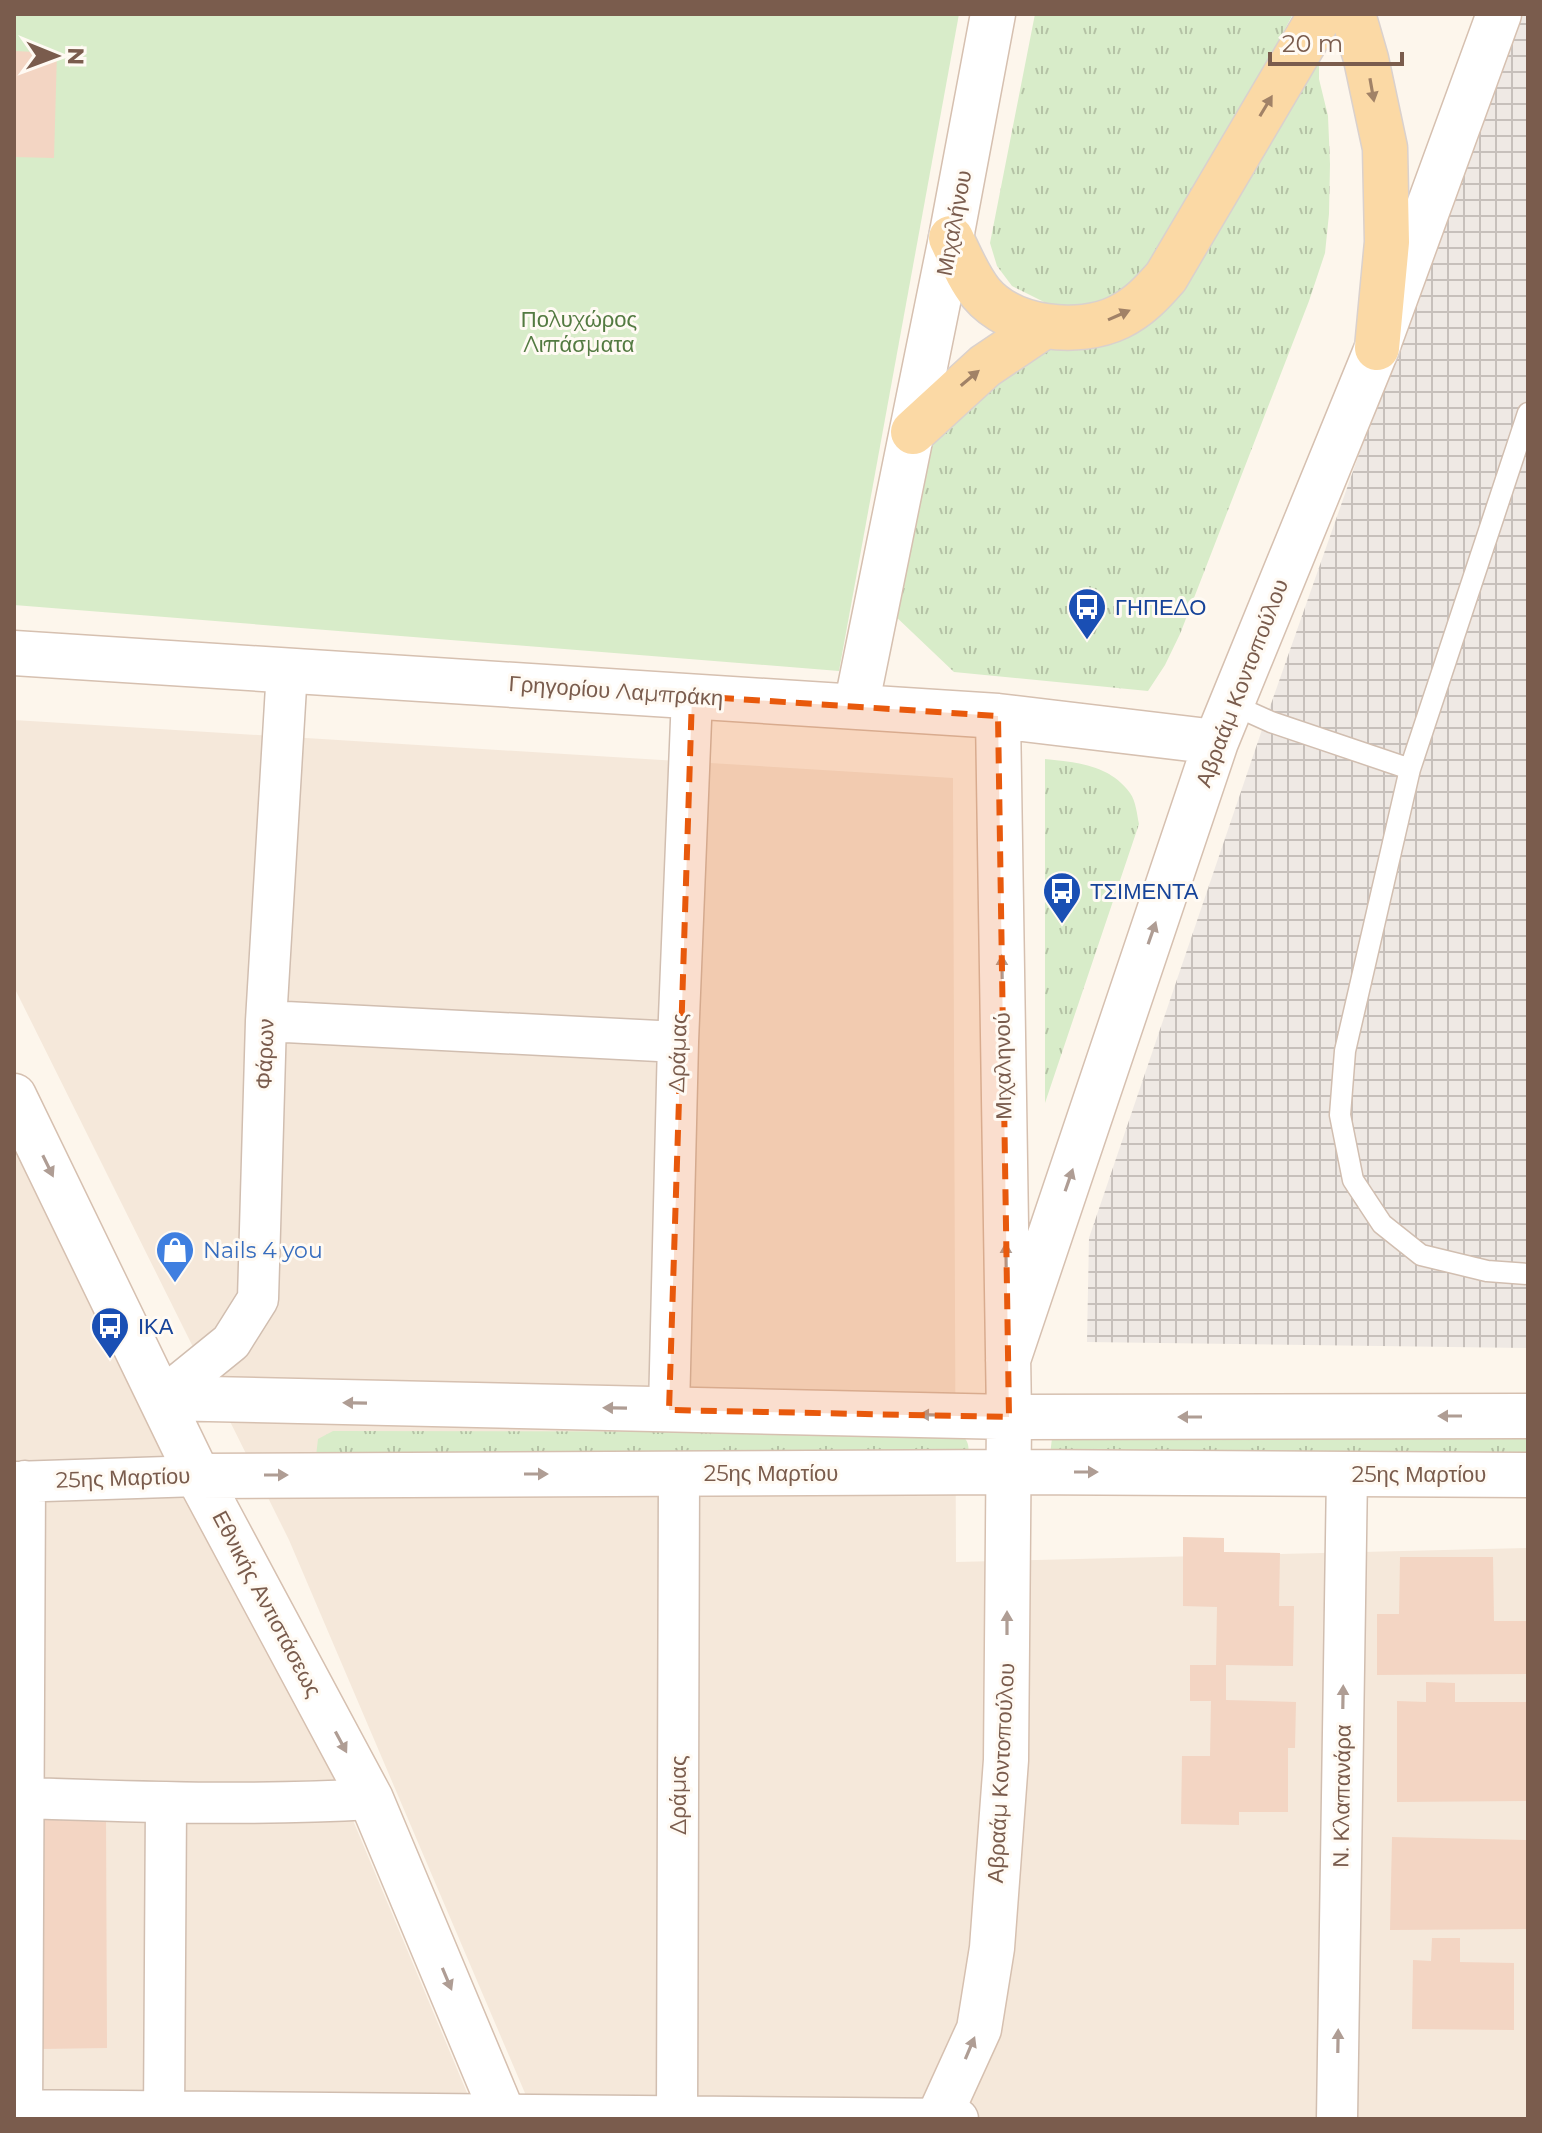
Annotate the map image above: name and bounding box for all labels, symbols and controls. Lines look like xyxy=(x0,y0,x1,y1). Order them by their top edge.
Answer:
north arrow xyxy=(16,16,96,96)
scale bar xyxy=(1270,16,1402,66)
text: 20 m xyxy=(1282,29,1343,58)
text: N xyxy=(62,47,89,65)
one-way arrow xyxy=(1366,77,1378,102)
one-way arrow xyxy=(1259,95,1273,117)
street label: Μιχαλήνου xyxy=(931,168,977,278)
park label: Πολυχώρος Λιπάσματα xyxy=(521,306,637,358)
one-way arrow xyxy=(1107,308,1130,322)
one-way arrow xyxy=(959,370,980,387)
street label: Αβραάμ Κοντοπούλου xyxy=(1190,575,1294,791)
bus stop icon: ΓΗΠΕΔΟ xyxy=(1066,586,1108,641)
place label: ΓΗΠΕΔΟ xyxy=(1115,594,1206,621)
street label: Γρηγορίου Λαμπράκη xyxy=(508,670,724,712)
bus stop icon: ΤΣΙΜΕΝΤΑ xyxy=(1041,870,1083,925)
place label: ΤΣΙΜΕΝΤΑ xyxy=(1090,878,1199,905)
one-way arrow xyxy=(1146,921,1158,945)
one-way arrow xyxy=(996,954,1008,979)
street label: Μιχαληνού xyxy=(989,1012,1017,1120)
street label: Δράμας xyxy=(663,1013,693,1093)
street label: Φάρων xyxy=(250,1018,280,1090)
one-way arrow xyxy=(41,1155,55,1178)
one-way arrow xyxy=(1063,1167,1075,1191)
shop icon: Nails 4 you xyxy=(154,1229,196,1284)
place label: Nails 4 you xyxy=(203,1237,323,1264)
one-way arrow xyxy=(1000,1242,1013,1267)
bus stop icon: ΙΚΑ xyxy=(89,1305,131,1360)
place label: ΙΚΑ xyxy=(138,1313,174,1340)
one-way arrow xyxy=(342,1396,367,1409)
one-way arrow xyxy=(602,1402,627,1415)
one-way arrow xyxy=(918,1409,943,1421)
one-way arrow xyxy=(1437,1410,1462,1422)
one-way arrow xyxy=(1177,1411,1202,1423)
street label: 25ης Μαρτίου xyxy=(704,1460,838,1487)
street label: 25ης Μαρτίου xyxy=(1352,1461,1486,1488)
street label: 25ης Μαρτίου xyxy=(55,1462,191,1494)
one-way arrow xyxy=(1074,1466,1099,1478)
one-way arrow xyxy=(524,1468,549,1480)
one-way arrow xyxy=(264,1469,289,1482)
street label: Εθνικής Αντιστάσεως xyxy=(206,1506,328,1702)
one-way arrow xyxy=(1001,1610,1013,1635)
street label: Αβραάμ Κοντοπούλου xyxy=(982,1662,1020,1884)
one-way arrow xyxy=(1337,1684,1349,1709)
street label: Ν. Κλαπανάρα xyxy=(1327,1724,1357,1868)
one-way arrow xyxy=(334,1731,348,1753)
street label: Δράμας xyxy=(665,1755,692,1835)
one-way arrow xyxy=(440,1967,453,1991)
one-way arrow xyxy=(1332,2028,1344,2053)
one-way arrow xyxy=(964,2036,977,2060)

